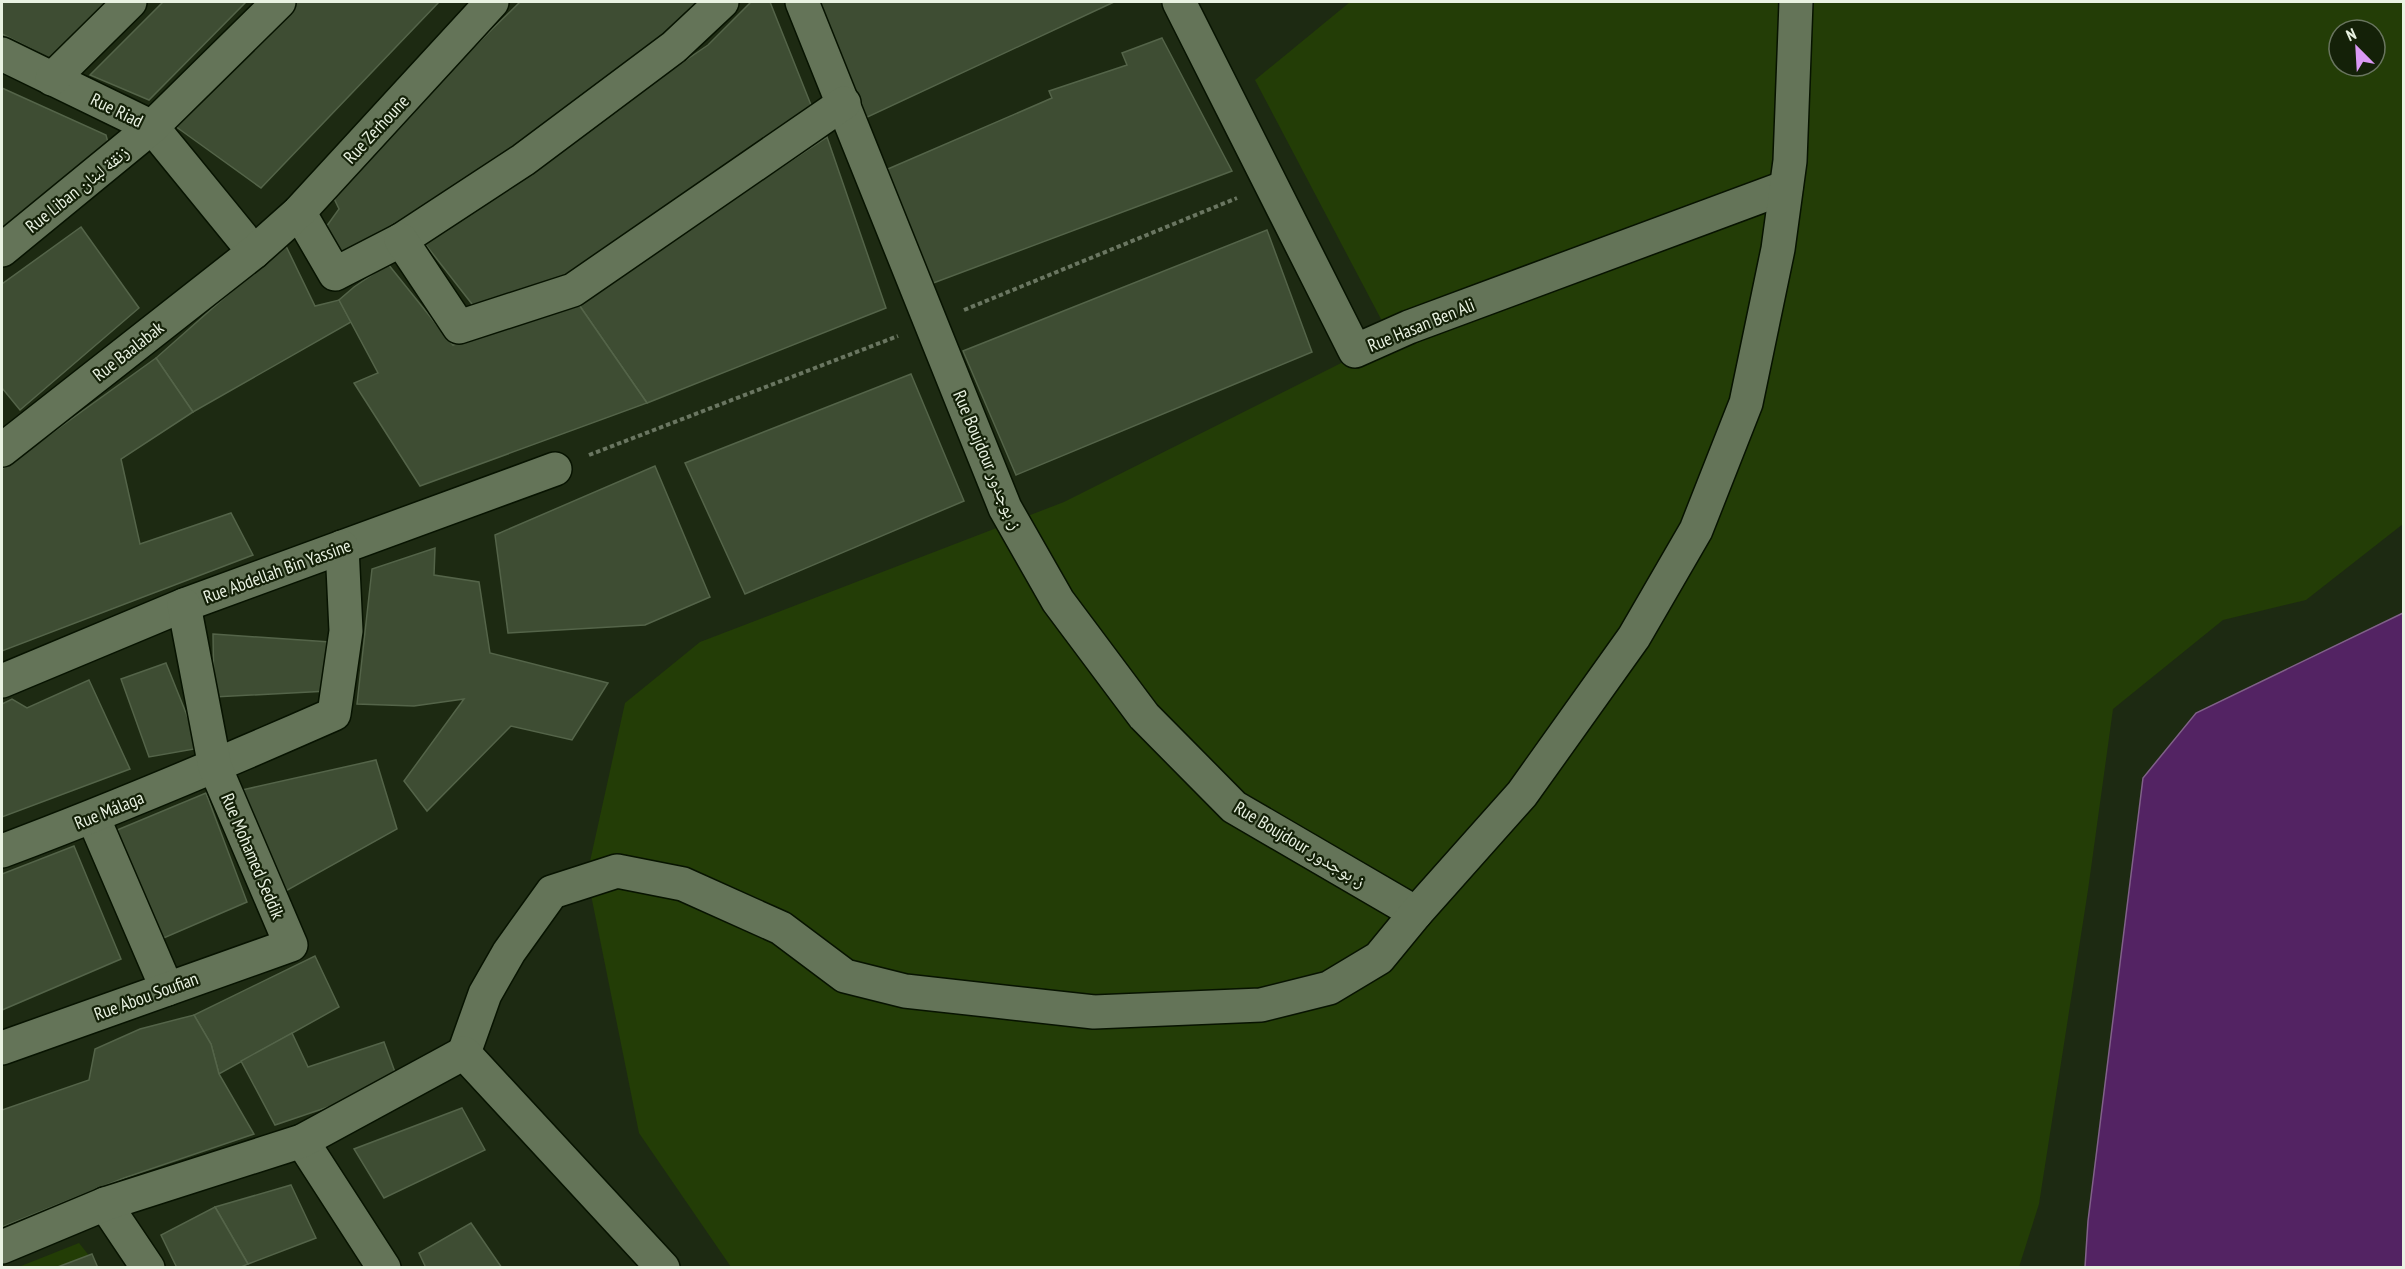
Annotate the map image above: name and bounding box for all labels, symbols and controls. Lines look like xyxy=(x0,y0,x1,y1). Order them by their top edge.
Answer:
north arrow xyxy=(2327,18,2387,78)
text: N xyxy=(2343,23,2359,45)
street label: Rue Riad xyxy=(87,88,147,132)
street label: Rue Zerhoune xyxy=(338,90,414,168)
street label: Rue Liban زنقة لبنان xyxy=(21,140,133,238)
street label: Rue Hasan Ben Ali xyxy=(1364,293,1478,357)
street label: Rue Baalabak xyxy=(88,316,168,386)
street label: Rue Boujdour ز. بوجدور xyxy=(948,387,1028,533)
street label: Rue Abdellah Bin Yassine xyxy=(200,534,354,608)
street label: Rue Málaga xyxy=(71,786,147,834)
street label: Rue Mohamed Seddik xyxy=(216,790,290,922)
street label: Rue Boujdour ز. بوجدور xyxy=(1230,796,1370,892)
street label: Rue Abou Soufian xyxy=(91,967,201,1025)

